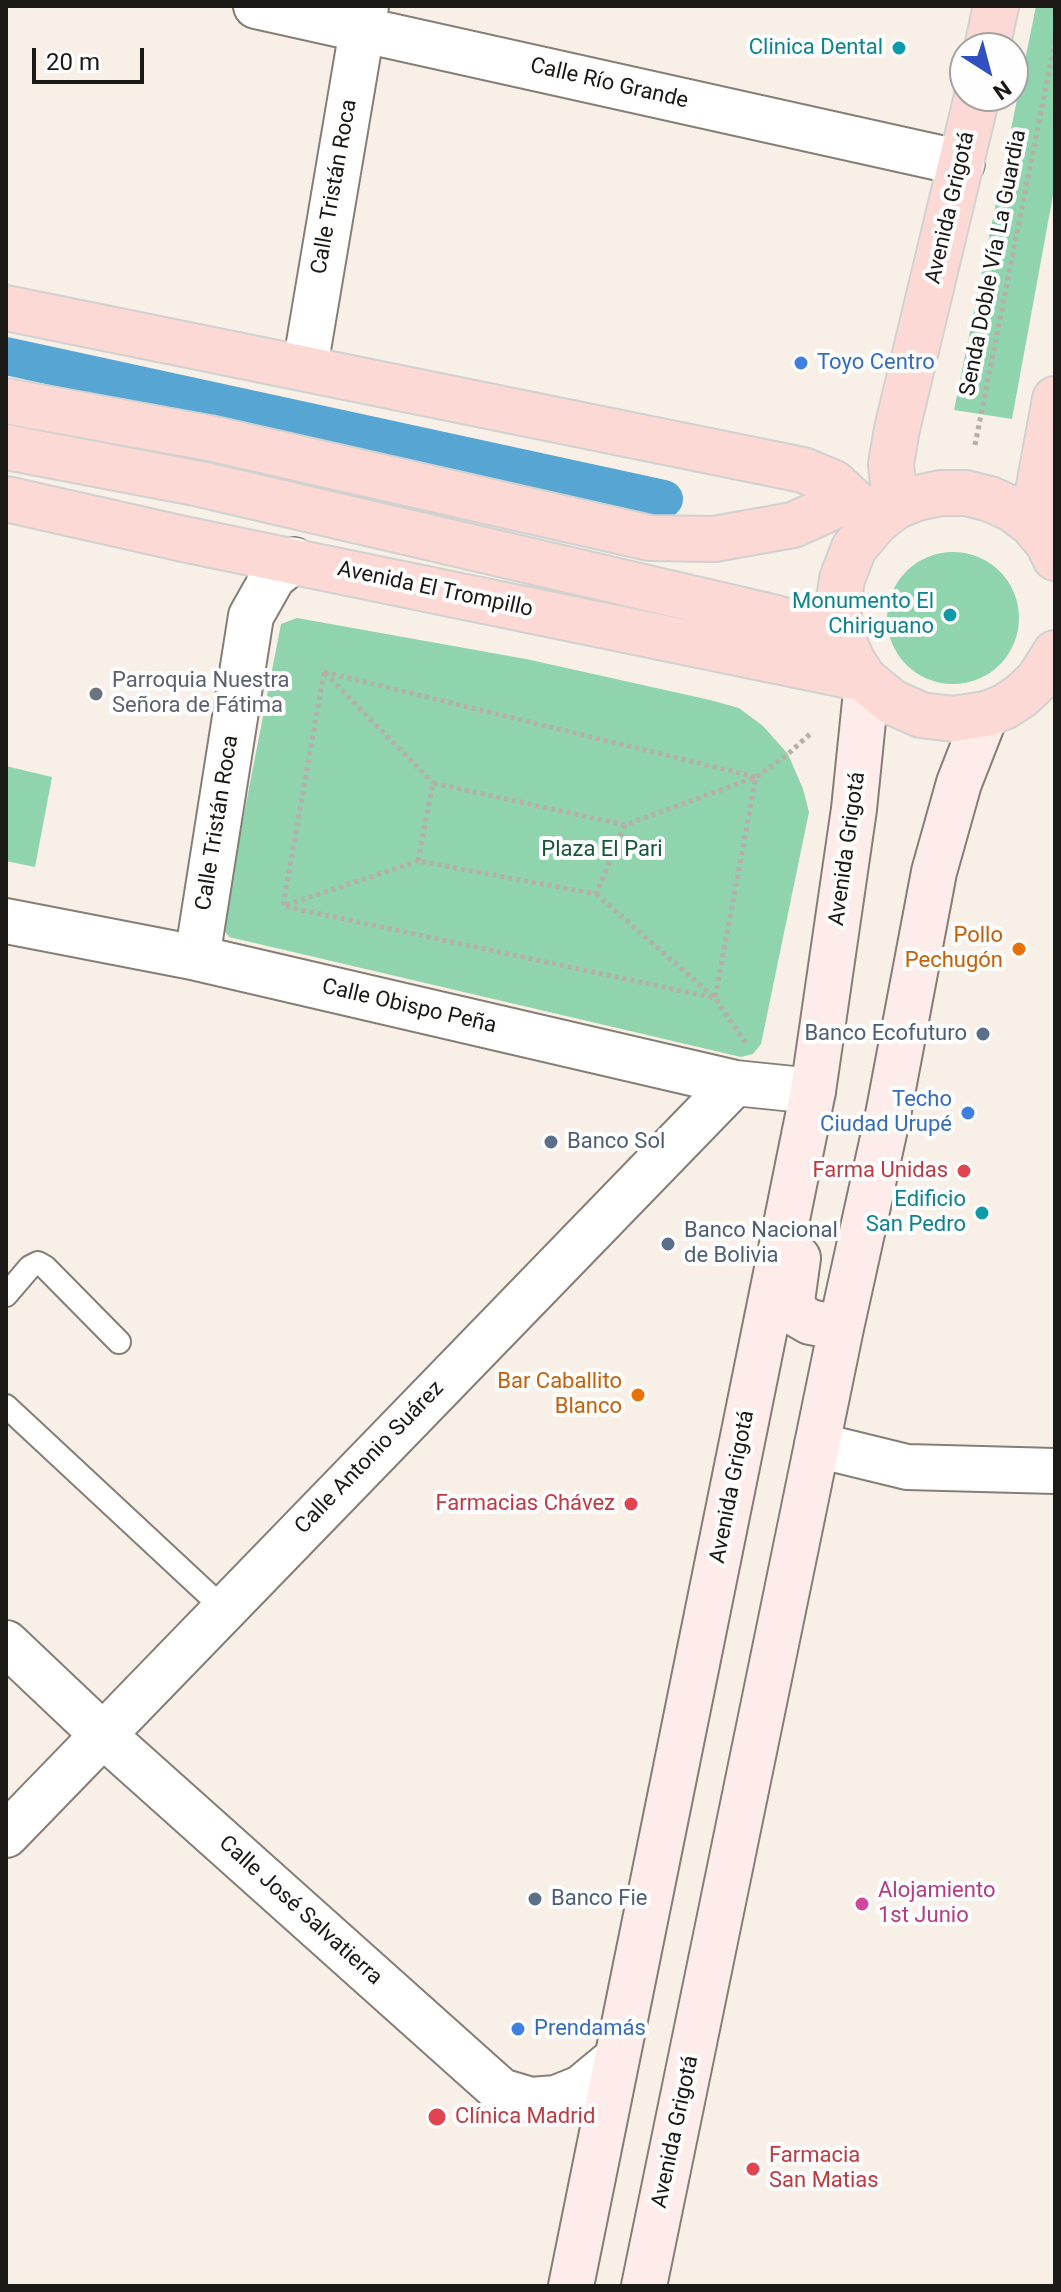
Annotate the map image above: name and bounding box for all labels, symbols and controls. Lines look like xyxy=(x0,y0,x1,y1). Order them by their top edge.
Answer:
scale bar xyxy=(36,32,148,82)
north arrow xyxy=(949,32,1029,112)
place label: Clinica Dental xyxy=(749,35,883,61)
marker: Clinica Dental xyxy=(890,39,908,57)
text: 20 m xyxy=(46,48,100,76)
street label: Calle Río Grande xyxy=(527,53,691,115)
text: N xyxy=(989,76,1016,105)
street label: Calle Tristán Roca xyxy=(307,98,363,276)
street label: Senda Doble Vía La Guardia xyxy=(955,128,1033,398)
street label: Avenida Grigotá xyxy=(921,129,981,287)
place label: Toyo Centro xyxy=(817,350,935,376)
marker: Toyo Centro xyxy=(792,354,810,372)
street label: Avenida El Trompillo xyxy=(335,556,535,624)
place label: Monumento El Chiriguano xyxy=(792,589,934,640)
marker: Monumento El Chiriguano xyxy=(941,606,959,624)
place label: Parroquia Nuestra Señora de Fátima xyxy=(112,668,289,720)
marker: Parroquia Nuestra Señora de Fátima xyxy=(87,685,105,703)
street label: Calle Tristán Roca xyxy=(191,734,245,912)
street label: Avenida Grigotá xyxy=(824,770,872,928)
park label: Plaza El Pari xyxy=(541,837,663,863)
place label: Pollo Pechugón xyxy=(905,923,1003,974)
marker: Pollo Pechugón xyxy=(1010,940,1028,958)
street label: Calle Obispo Peña xyxy=(319,974,499,1040)
place label: Banco Ecofuturo xyxy=(804,1021,967,1047)
marker: Banco Ecofuturo xyxy=(974,1025,992,1043)
place label: Techo Ciudad Urupé xyxy=(820,1087,952,1138)
marker: Techo Ciudad Urupé xyxy=(959,1104,977,1122)
place label: Banco Sol xyxy=(567,1129,665,1155)
marker: Banco Sol xyxy=(542,1133,560,1151)
place label: Farma Unidas xyxy=(813,1158,948,1184)
marker: Farma Unidas xyxy=(955,1162,973,1180)
place label: Edificio San Pedro xyxy=(866,1187,966,1238)
marker: Edificio San Pedro xyxy=(973,1204,991,1222)
place label: Banco Nacional de Bolivia xyxy=(684,1218,838,1270)
marker: Banco Nacional de Bolivia xyxy=(659,1235,677,1253)
place label: Bar Caballito Blanco xyxy=(497,1369,622,1420)
street label: Calle Antonio Suárez xyxy=(290,1376,450,1540)
marker: Bar Caballito Blanco xyxy=(629,1386,647,1404)
street label: Avenida Grigotá xyxy=(705,1408,761,1566)
place label: Farmacias Chávez xyxy=(436,1491,615,1517)
marker: Farmacias Chávez xyxy=(622,1495,640,1513)
street label: Calle José Salvatierra xyxy=(213,1831,387,1991)
place label: Alojamiento 1st Junio xyxy=(878,1878,995,1930)
place label: Banco Fie xyxy=(551,1886,648,1912)
marker: Banco Fie xyxy=(526,1890,544,1908)
marker: Alojamiento 1st Junio xyxy=(853,1895,871,1913)
place label: Prendamás xyxy=(534,2016,646,2042)
marker: Prendamás xyxy=(509,2020,527,2038)
street label: Avenida Grigotá xyxy=(647,2053,705,2211)
place label: Clínica Madrid xyxy=(455,2104,595,2130)
marker: Clínica Madrid xyxy=(426,2106,448,2128)
place label: Farmacia San Matias xyxy=(769,2143,879,2194)
marker: Farmacia San Matias xyxy=(744,2160,762,2178)

